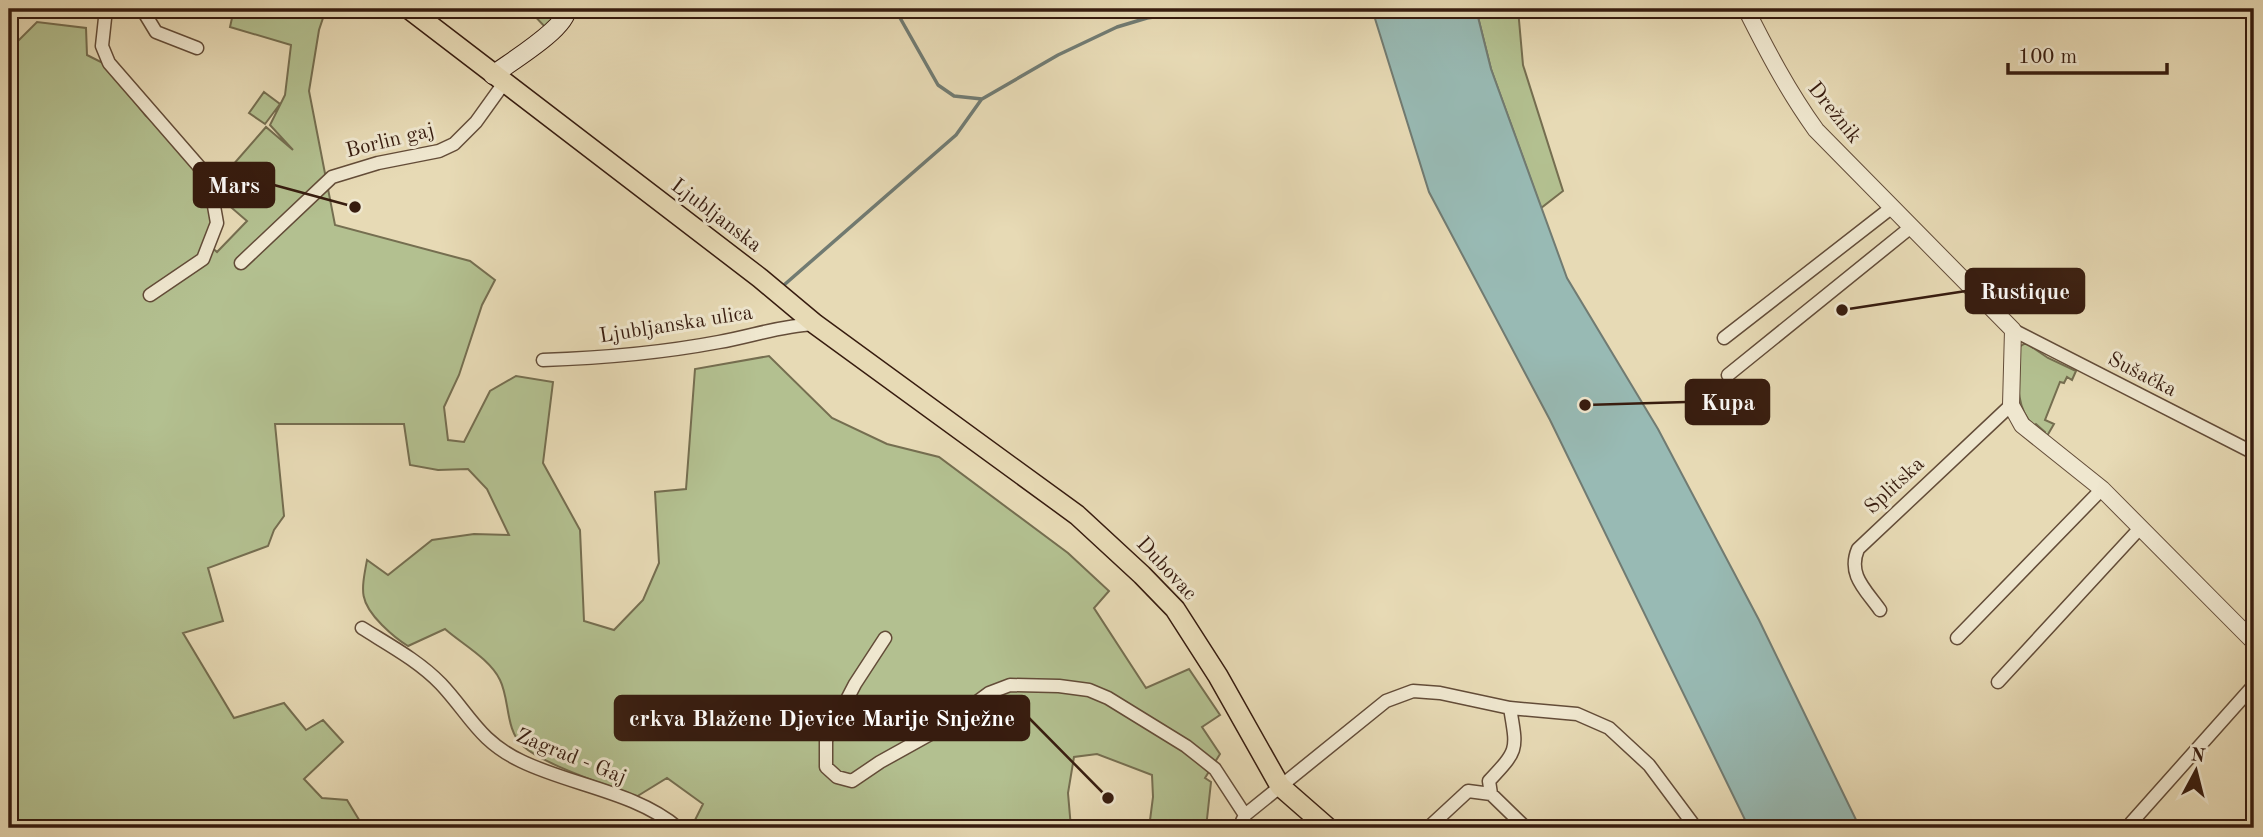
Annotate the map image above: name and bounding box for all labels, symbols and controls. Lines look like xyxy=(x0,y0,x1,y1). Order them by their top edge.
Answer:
scale bar xyxy=(2008,32,2167,76)
text: 100 m xyxy=(2018,47,2077,68)
street label: Drežnik xyxy=(1803,78,1865,148)
street label: Borlin gaj xyxy=(344,120,436,162)
callout: Mars xyxy=(194,163,274,207)
text: Mars xyxy=(208,175,260,198)
street label: Ljubljanska xyxy=(667,175,765,257)
callout: Rustique xyxy=(1966,269,2084,313)
text: Rustique xyxy=(1980,281,2070,304)
street label: Ljubljanska ulica xyxy=(598,302,754,348)
street label: Sušačka xyxy=(2104,349,2180,401)
callout: Kupa xyxy=(1686,380,1769,424)
text: Kupa xyxy=(1701,392,1756,415)
street label: Splitska xyxy=(1861,453,1929,519)
street label: Dubovac xyxy=(1132,533,1200,605)
callout: crkva Blažene Djevice Marije Snježne xyxy=(615,696,1029,740)
text: crkva Blažene Djevice Marije Snježne xyxy=(629,708,1015,731)
street label: Zagrad - Gaj xyxy=(513,725,629,789)
north arrow xyxy=(2162,736,2232,806)
text: N xyxy=(2189,746,2207,767)

